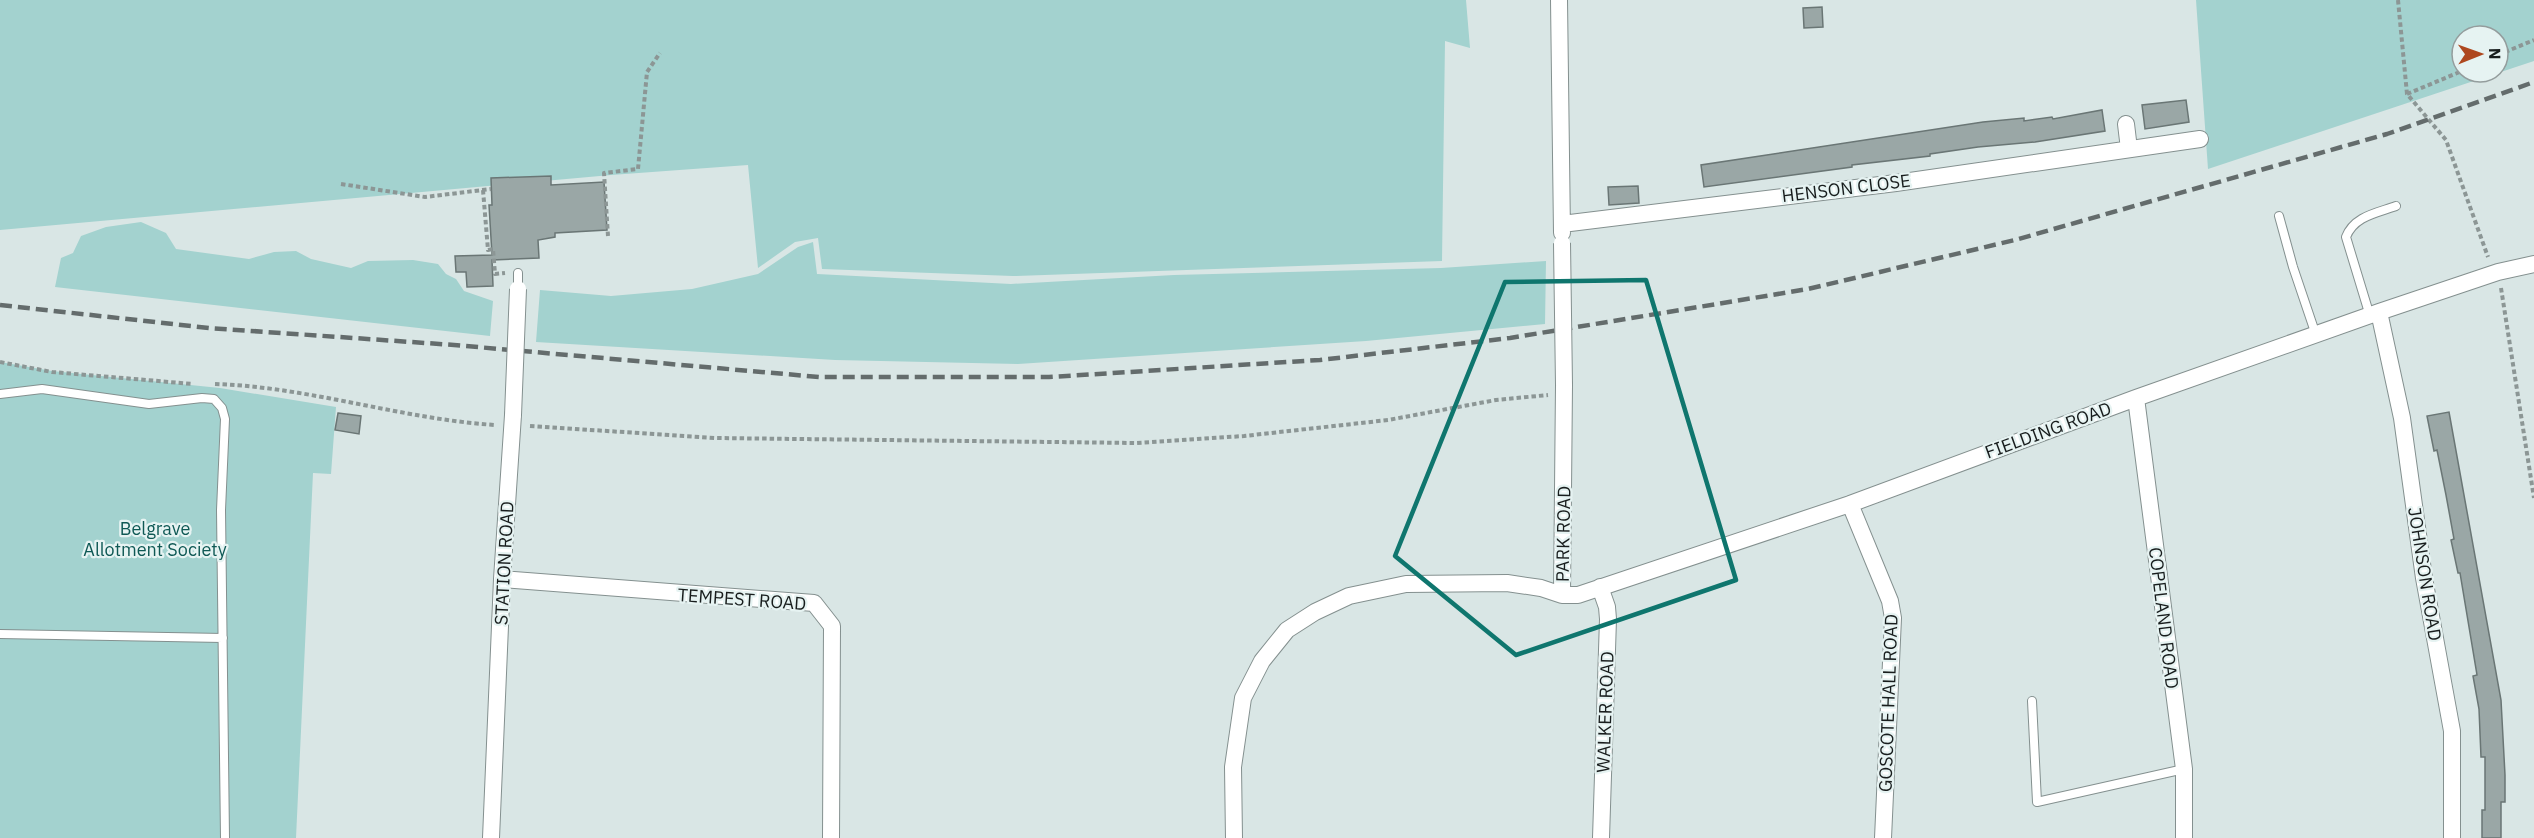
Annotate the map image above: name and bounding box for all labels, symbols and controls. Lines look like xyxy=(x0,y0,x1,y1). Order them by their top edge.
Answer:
north arrow xyxy=(2450,24,2510,84)
text: N xyxy=(2485,48,2505,60)
street label: HENSON CLOSE xyxy=(1780,169,1912,207)
street label: FIELDING ROAD xyxy=(1982,396,2114,464)
street label: PARK ROAD xyxy=(1551,486,1575,582)
street label: STATION ROAD xyxy=(489,500,519,626)
street label: JOHNSON ROAD xyxy=(2403,506,2447,642)
park label: Belgrave Allotment Society xyxy=(83,517,227,561)
street label: COPELAND ROAD xyxy=(2144,546,2184,690)
street label: TEMPEST ROAD xyxy=(677,583,807,615)
street label: GOSCOTE HALL ROAD xyxy=(1873,614,1903,792)
street label: WALKER ROAD xyxy=(1591,651,1619,773)

